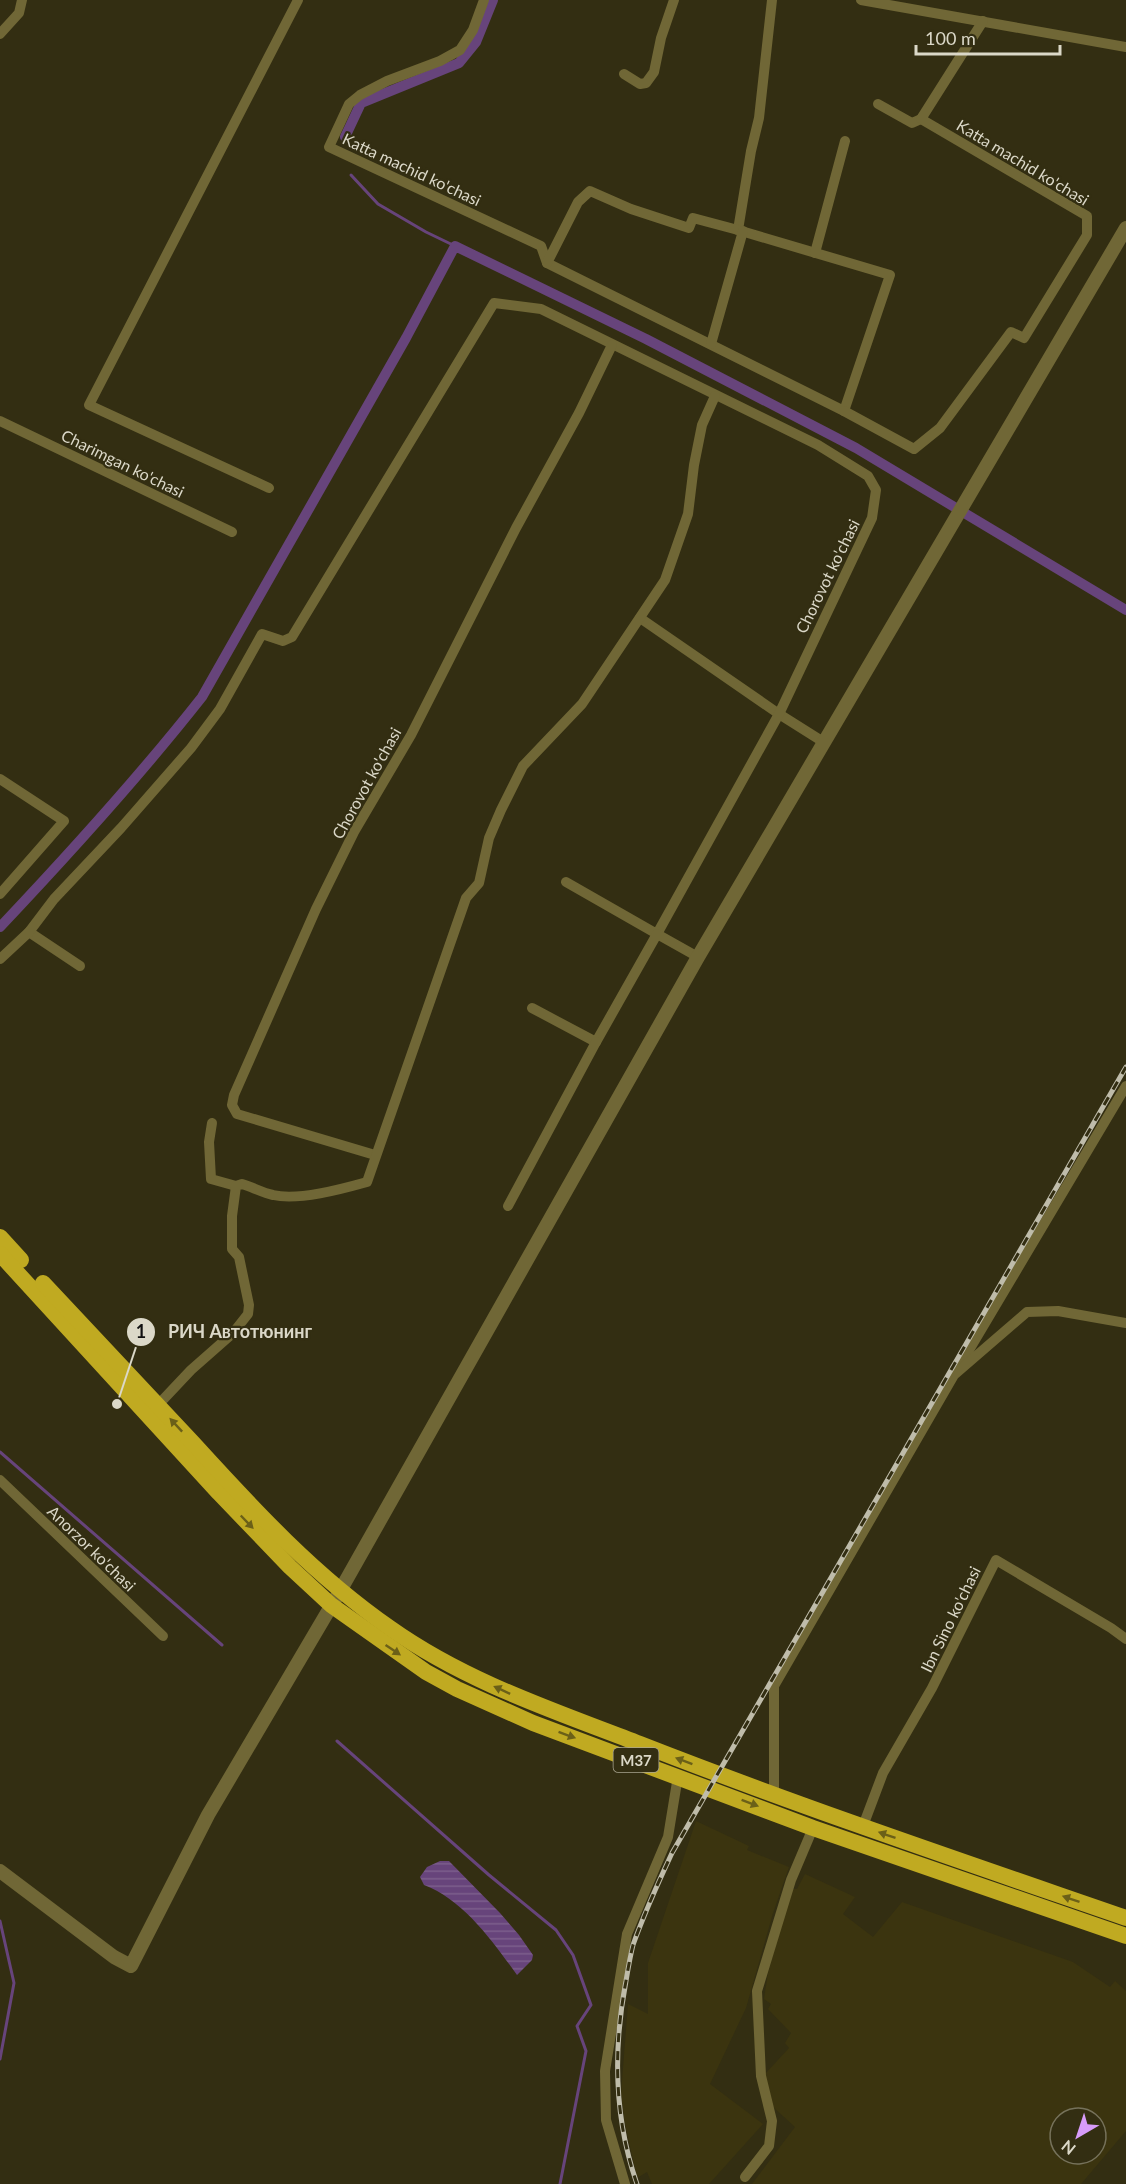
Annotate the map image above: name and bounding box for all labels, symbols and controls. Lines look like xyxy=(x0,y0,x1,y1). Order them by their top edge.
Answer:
scale bar xyxy=(916,18,1060,56)
text: 100 m xyxy=(925,27,976,49)
street label: Katta machid ko'chasi xyxy=(954,115,1092,209)
street label: Katta machid ko'chasi xyxy=(340,129,484,209)
street label: Charimgan ko'chasi xyxy=(58,425,188,501)
street label: Chorovot ko'chasi xyxy=(791,516,863,636)
street label: Chorovot ko'chasi xyxy=(328,724,404,842)
callout: РИЧ Автотюнинг xyxy=(126,1314,324,1350)
text: 1 xyxy=(136,1320,146,1342)
text: РИЧ Автотюнинг xyxy=(168,1320,313,1342)
one-way arrow xyxy=(169,1418,183,1433)
street label: Anorzor ko'chasi xyxy=(44,1501,140,1595)
one-way arrow xyxy=(239,1514,253,1528)
street label: Ibn Sino ko'chasi xyxy=(916,1563,984,1675)
one-way arrow xyxy=(384,1644,400,1656)
one-way arrow xyxy=(494,1686,511,1695)
one-way arrow xyxy=(559,1730,577,1740)
road number: M37 xyxy=(614,1748,658,1772)
one-way arrow xyxy=(674,1756,692,1766)
one-way arrow xyxy=(741,1799,759,1808)
one-way arrow xyxy=(878,1829,896,1839)
one-way arrow xyxy=(1062,1894,1080,1903)
north arrow xyxy=(1048,2106,1108,2166)
text: N xyxy=(1057,2137,1079,2159)

